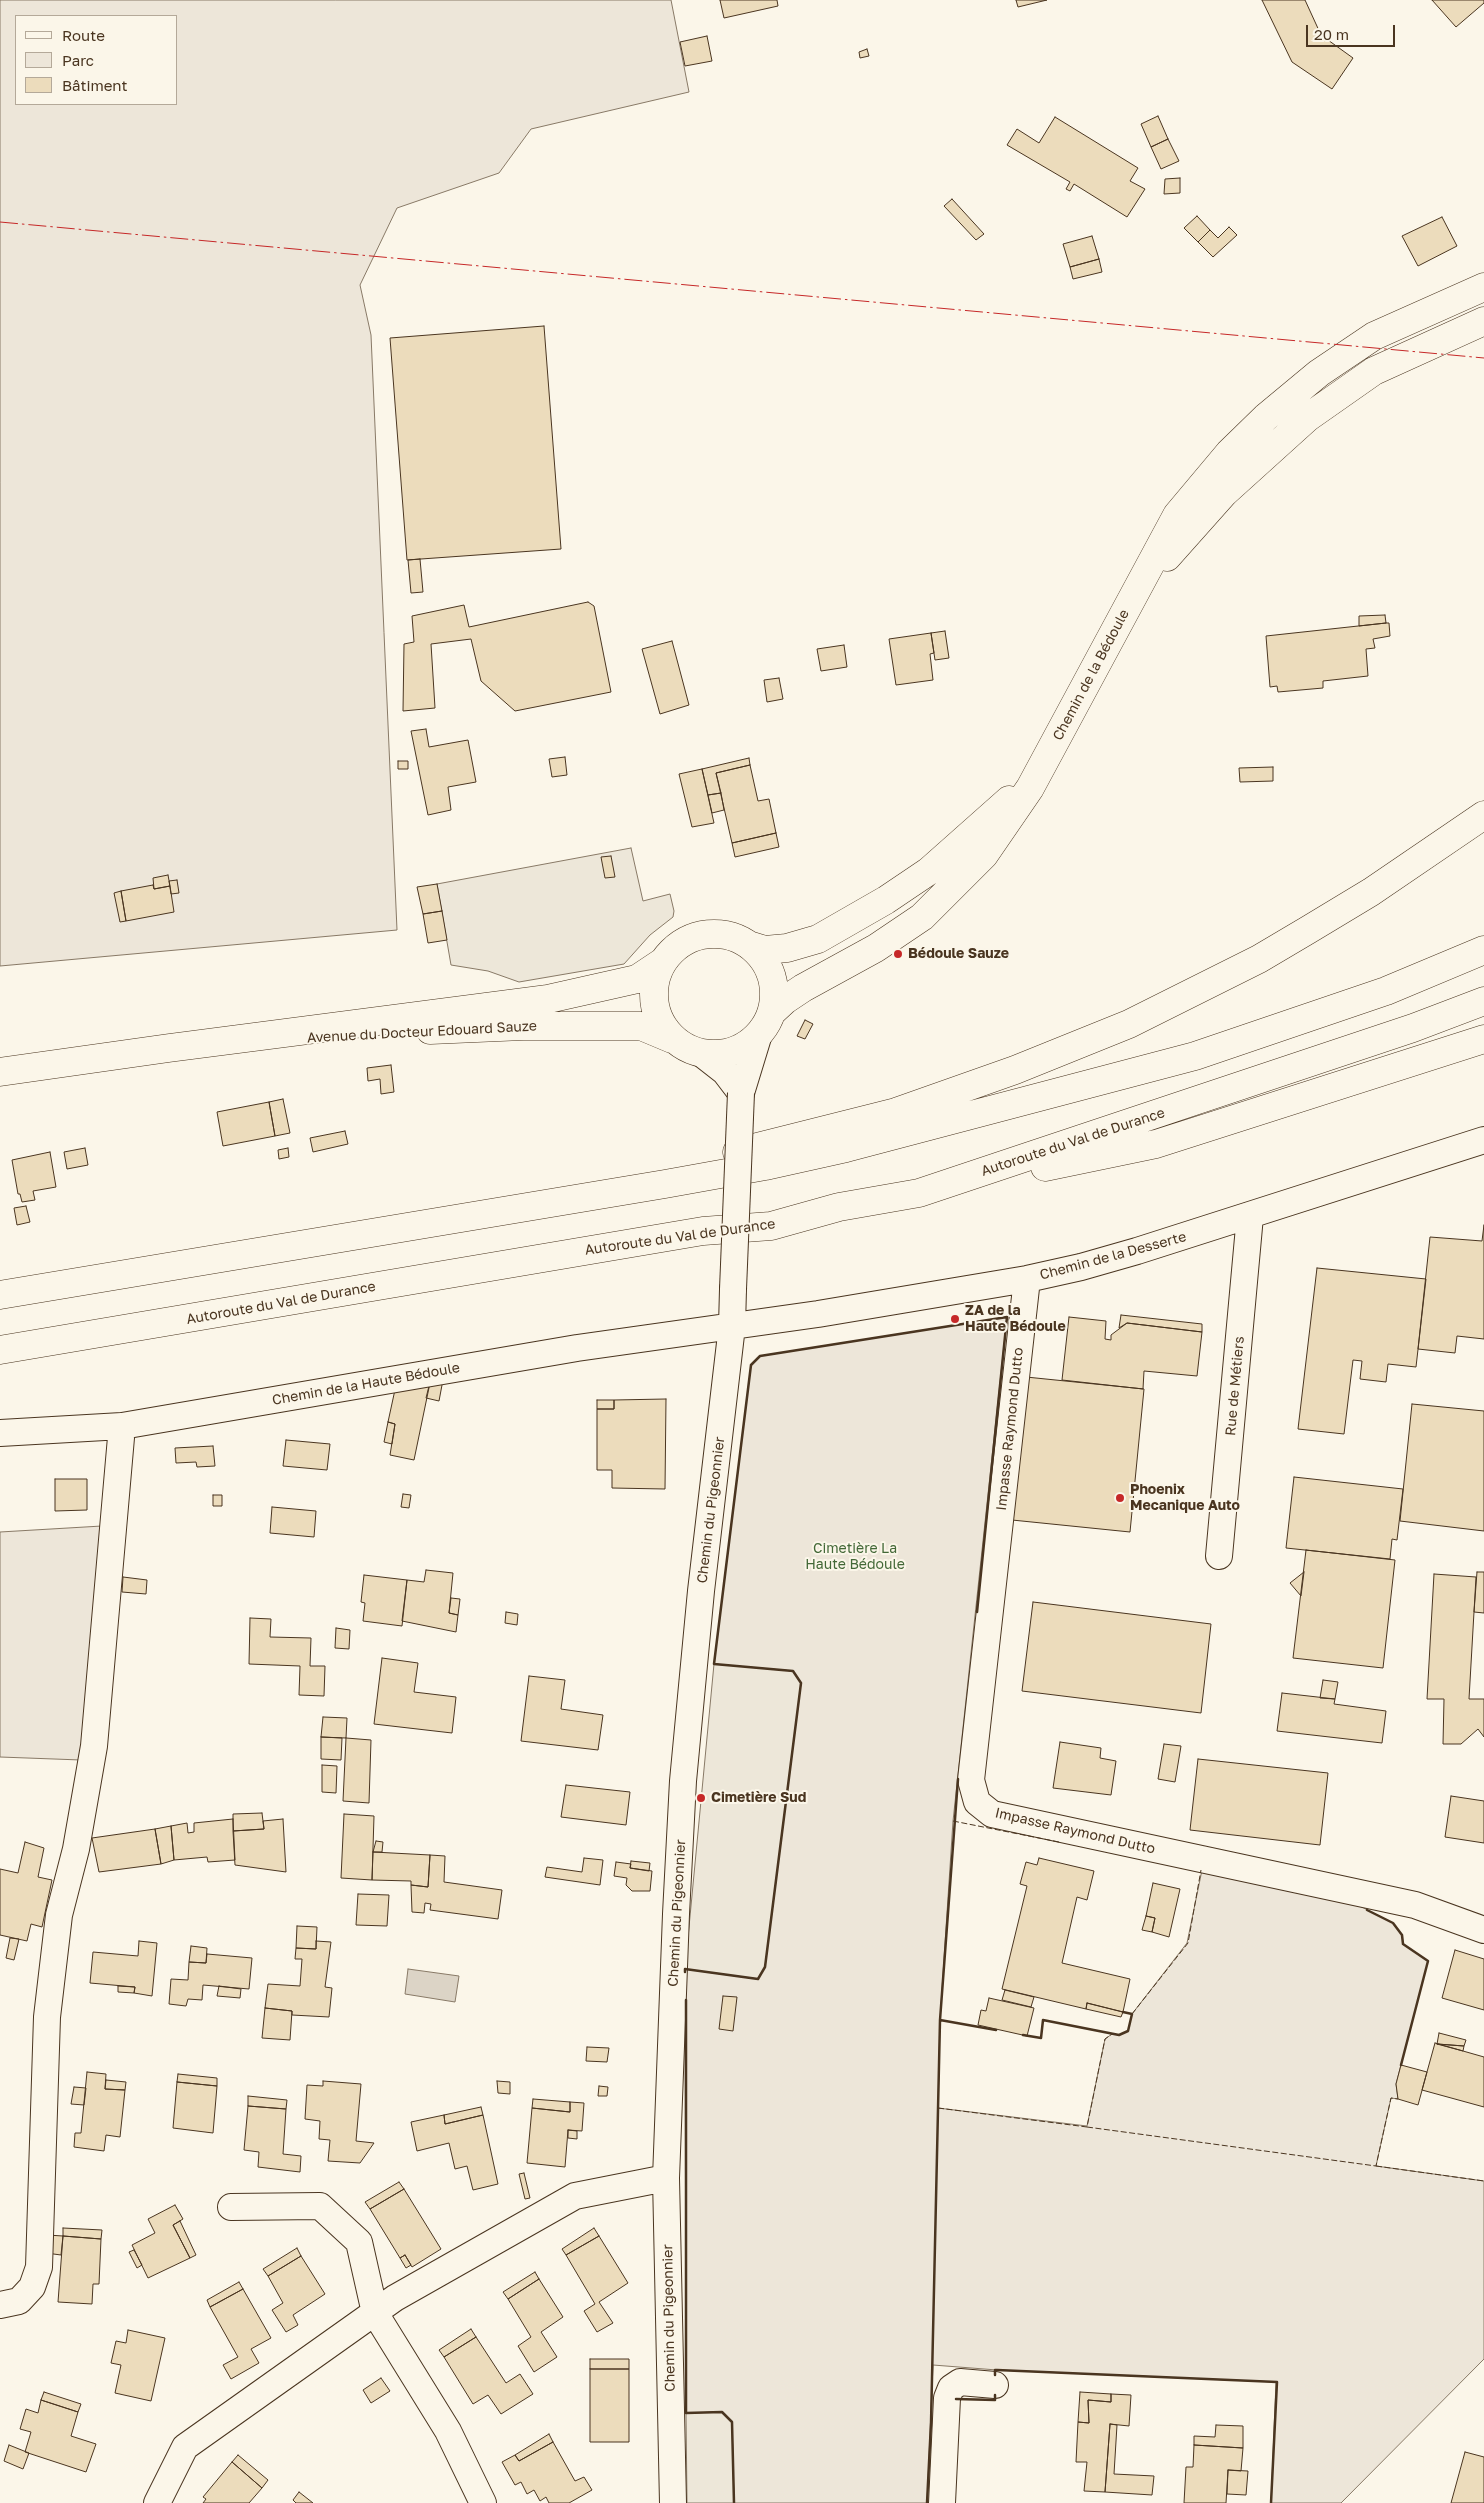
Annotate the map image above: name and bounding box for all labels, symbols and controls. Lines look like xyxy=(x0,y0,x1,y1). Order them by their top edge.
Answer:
legend xyxy=(15,15,178,105)
scale bar xyxy=(1309,15,1398,47)
text: 20 m xyxy=(1314,25,1349,43)
text: Route xyxy=(62,26,105,44)
text: Parc xyxy=(62,51,94,69)
text: Bâtiment xyxy=(62,76,127,94)
street label: Chemin de la Bédoule xyxy=(1049,607,1133,743)
place label: Bédoule Sauze xyxy=(908,946,1009,962)
marker: Bédoule Sauze xyxy=(892,948,904,960)
street label: Avenue du Docteur Edouard Sauze xyxy=(307,1018,537,1046)
street label: Autoroute du Val de Durance xyxy=(979,1104,1167,1180)
street label: Autoroute du Val de Durance xyxy=(584,1215,776,1259)
street label: Chemin de la Desserte xyxy=(1038,1228,1188,1284)
street label: Autoroute du Val de Durance xyxy=(185,1278,377,1328)
place label: ZA de la Haute Bédoule xyxy=(965,1303,1066,1335)
marker: ZA de la Haute Bédoule xyxy=(949,1313,961,1325)
street label: Rue de Métiers xyxy=(1222,1335,1248,1437)
street label: Impasse Raymond Dutto xyxy=(993,1347,1027,1511)
street label: Chemin de la Haute Bédoule xyxy=(271,1359,461,1409)
street label: Chemin du Pigeonnier xyxy=(694,1436,728,1584)
place label: Phoenix Mecanique Auto xyxy=(1130,1482,1240,1514)
marker: Phoenix Mecanique Auto xyxy=(1114,1492,1126,1504)
park label: Cimetière La Haute Bédoule xyxy=(805,1541,905,1574)
place label: Cimetière Sud xyxy=(711,1790,806,1806)
marker: Cimetière Sud xyxy=(695,1792,707,1804)
street label: Impasse Raymond Dutto xyxy=(993,1804,1157,1858)
street label: Chemin du Pigeonnier xyxy=(665,1839,689,1987)
street label: Chemin du Pigeonnier xyxy=(659,2244,679,2392)

